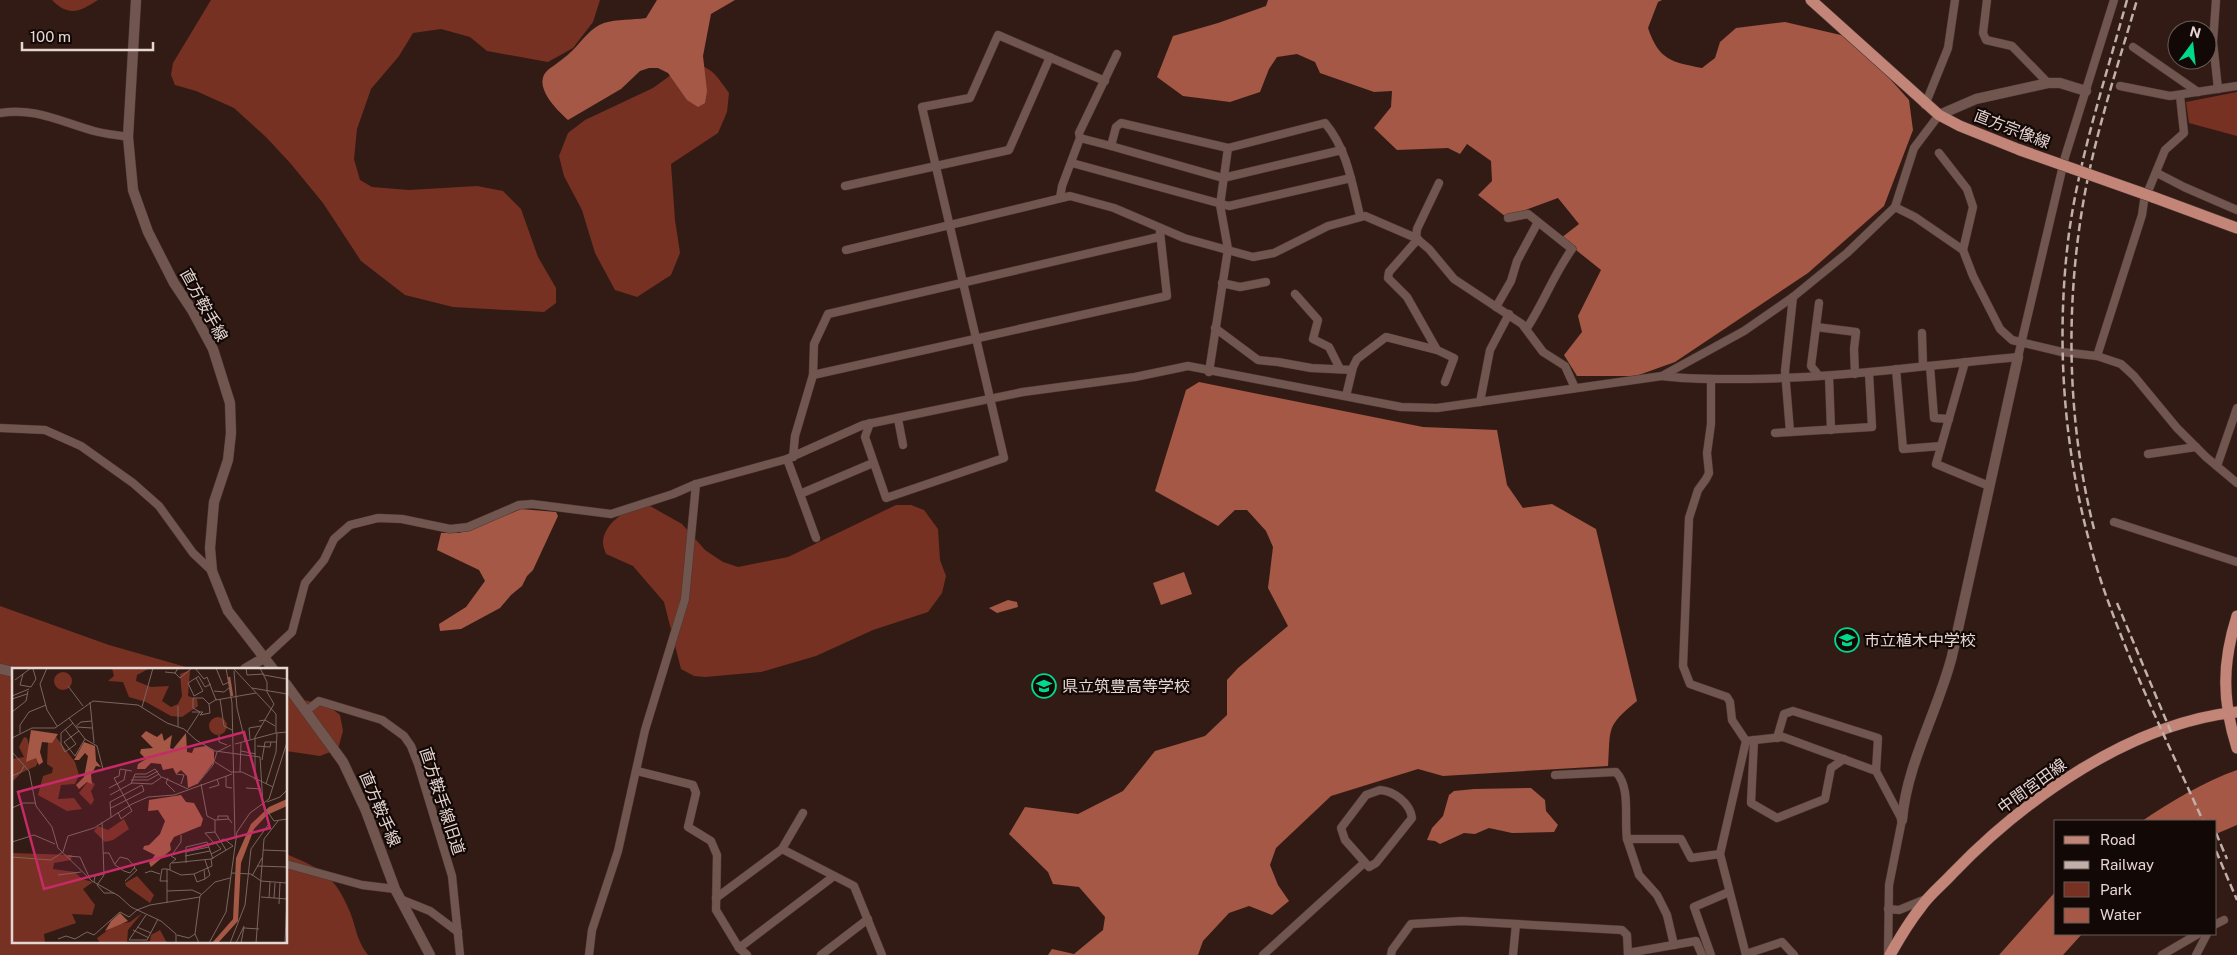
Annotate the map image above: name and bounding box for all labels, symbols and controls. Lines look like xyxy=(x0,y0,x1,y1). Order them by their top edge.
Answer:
scale bar xyxy=(22,20,154,52)
north arrow xyxy=(2167,20,2217,70)
text: N xyxy=(2188,23,2203,42)
text: 100 m xyxy=(30,28,71,45)
street label: 直方宗像線 xyxy=(1971,106,2053,152)
street label: 直方鞍手線 xyxy=(176,265,232,345)
school or university icon: 市立植木中学校 xyxy=(1834,627,1860,653)
place label: 市立植木中学校 xyxy=(1864,631,1976,650)
inset map xyxy=(12,668,288,942)
school or university icon: 県立筑豊高等学校 xyxy=(1031,673,1057,699)
place label: 県立筑豊高等学校 xyxy=(1062,677,1190,696)
street label: 直方鞍手線旧道 xyxy=(416,745,468,857)
street label: 中間宮田線 xyxy=(1994,755,2070,817)
street label: 直方鞍手線 xyxy=(356,768,404,850)
legend xyxy=(2054,820,2217,935)
text: Road xyxy=(2100,831,2136,848)
text: Railway xyxy=(2100,856,2154,873)
text: Park xyxy=(2100,881,2132,898)
text: Water xyxy=(2100,906,2142,923)

